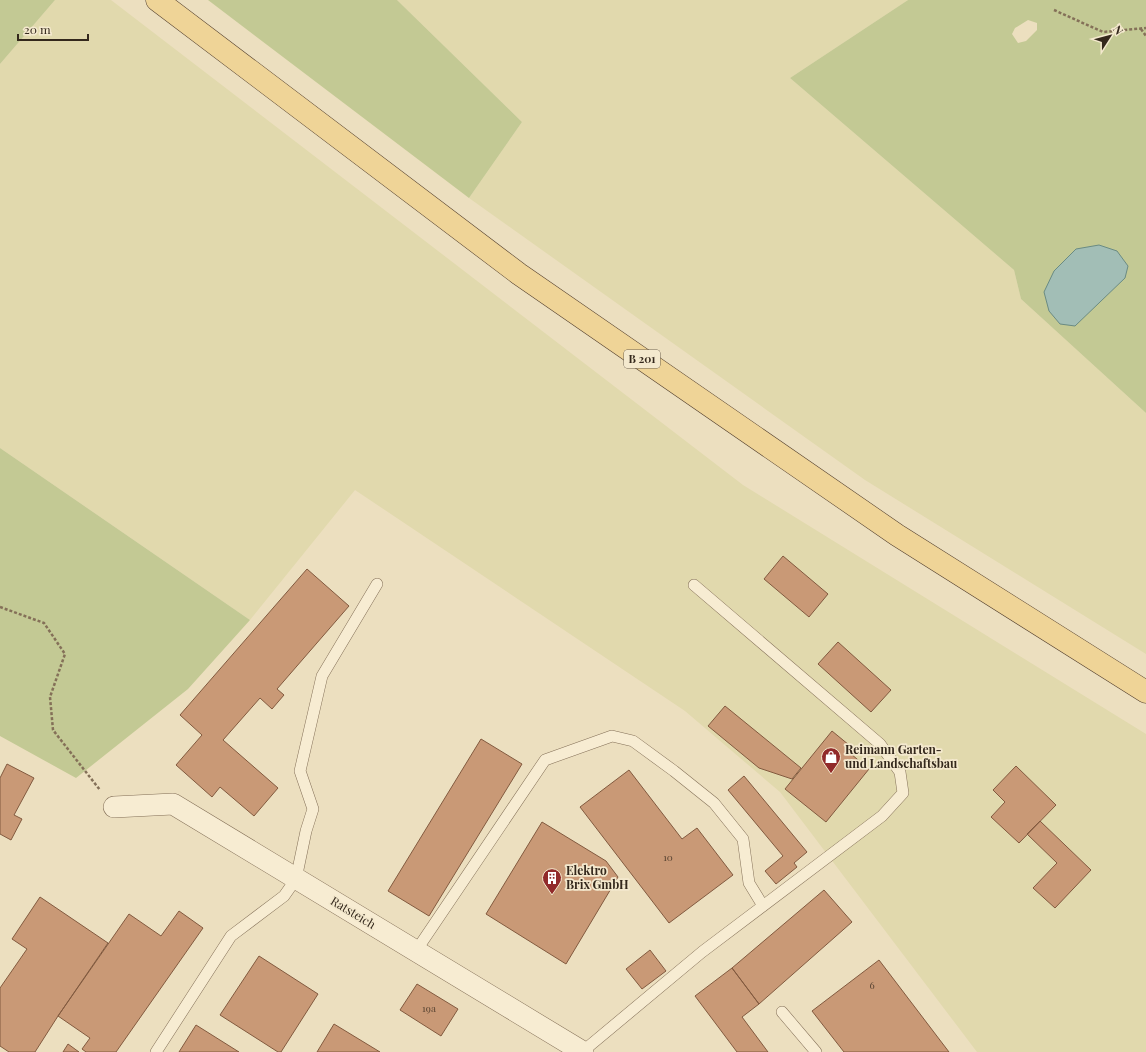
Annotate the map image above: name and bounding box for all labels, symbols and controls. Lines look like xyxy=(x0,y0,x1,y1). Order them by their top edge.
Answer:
scale bar xyxy=(18,16,88,42)
north arrow xyxy=(1090,16,1130,56)
text: 20 m xyxy=(24,21,51,37)
text: N xyxy=(1110,22,1127,37)
road number: B 201 xyxy=(624,350,660,368)
place label: Reimann Garten- und Landschaftsbau xyxy=(845,741,958,771)
shop icon: Reimann Garten- und Landschaftsbau xyxy=(820,746,842,774)
house number: 10 xyxy=(663,850,673,864)
place label: Elektro Brix GmbH xyxy=(566,862,629,892)
building icon: Elektro Brix GmbH xyxy=(541,867,563,895)
street label: Ratsteich xyxy=(328,892,379,932)
house number: 6 xyxy=(869,978,875,992)
house number: 19a xyxy=(422,1001,436,1015)

